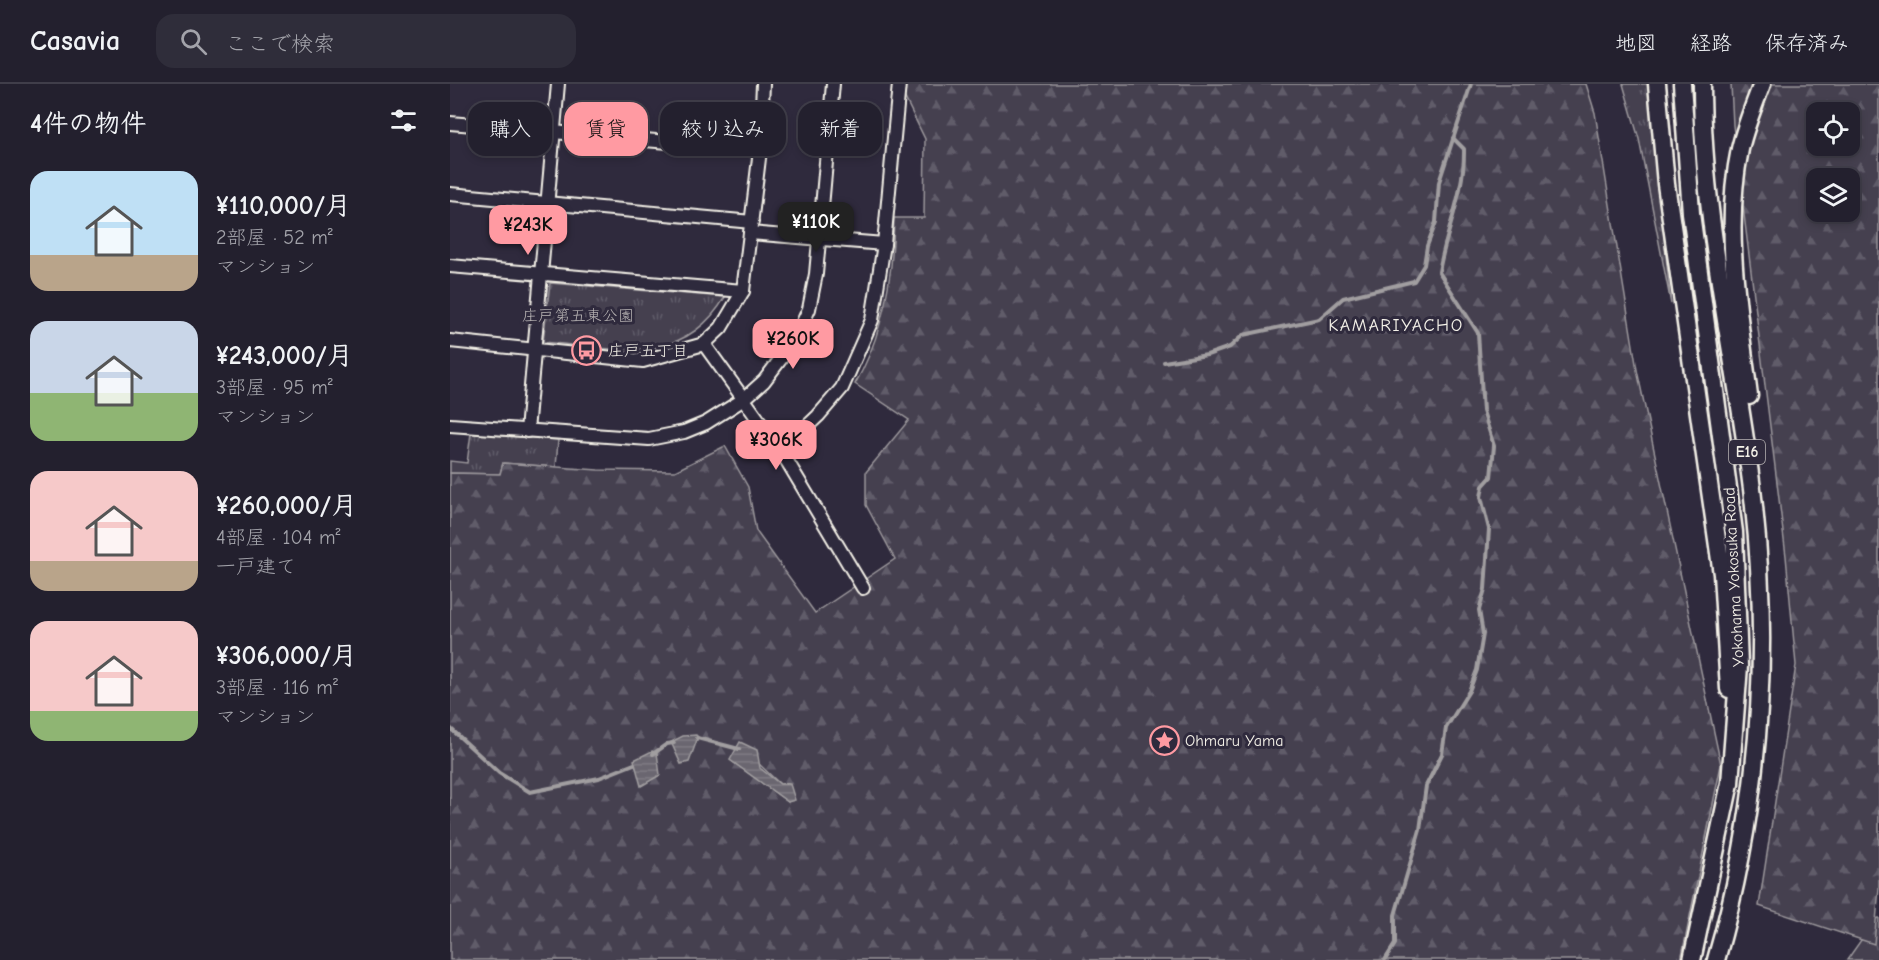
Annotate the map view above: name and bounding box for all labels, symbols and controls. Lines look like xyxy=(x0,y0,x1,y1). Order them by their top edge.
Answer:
search box xyxy=(156,14,576,68)
text: Casavia xyxy=(30,25,120,57)
icon: search xyxy=(177,25,210,58)
text: ここで検索 xyxy=(225,31,335,57)
text: 地図 xyxy=(1615,31,1657,55)
text: 経路 xyxy=(1690,31,1732,55)
text: 保存済み xyxy=(1765,31,1849,55)
chip: 購入 xyxy=(468,102,552,156)
chip: 賃貸 xyxy=(564,102,648,156)
chip: 絞り込み xyxy=(660,102,786,156)
chip: 新着 xyxy=(798,102,882,156)
map controls xyxy=(1806,102,1860,222)
button: locate xyxy=(1806,102,1860,156)
icon: filters xyxy=(387,104,420,137)
text: 4件の物件 xyxy=(30,109,146,139)
button: layers xyxy=(1806,168,1860,222)
text: ¥110,000/月 xyxy=(216,191,351,221)
icon: home xyxy=(78,195,150,267)
pin: ¥110K xyxy=(774,202,858,253)
pin: ¥243K xyxy=(486,205,570,256)
text: ¥110K xyxy=(792,210,840,233)
text: ¥243K xyxy=(503,213,553,236)
text: 2部屋 · 52 m² xyxy=(216,226,333,249)
text: マンション xyxy=(216,255,315,278)
park label: 庄戸第五東公園 xyxy=(522,307,634,325)
district label: KAMARIYACHO xyxy=(1328,315,1464,336)
pin: ¥260K xyxy=(751,319,835,370)
text: ¥260K xyxy=(767,327,819,350)
bus stop icon: 庄戸五丁目 xyxy=(571,334,603,366)
text: ¥243,000/月 xyxy=(216,341,353,371)
place label: 庄戸五丁目 xyxy=(608,342,688,360)
icon: home xyxy=(78,345,150,417)
text: 3部屋 · 95 m² xyxy=(216,376,333,399)
text: マンション xyxy=(216,405,315,428)
pin: ¥306K xyxy=(734,420,818,471)
text: ¥306K xyxy=(750,428,802,451)
road number: E16 xyxy=(1729,440,1765,464)
street label: Yokohama Yokosuka Road xyxy=(1720,487,1748,667)
text: ¥260,000/月 xyxy=(216,491,357,521)
icon: home xyxy=(78,495,150,567)
text: 4部屋 · 104 m² xyxy=(216,526,341,549)
text: 一戸建て xyxy=(216,555,296,578)
text: ¥306,000/月 xyxy=(216,641,357,671)
icon: home xyxy=(78,645,150,717)
text: 3部屋 · 116 m² xyxy=(216,676,338,699)
text: マンション xyxy=(216,705,315,728)
place icon: Ohmaru Yama xyxy=(1148,724,1180,756)
place label: Ohmaru Yama xyxy=(1185,732,1284,750)

